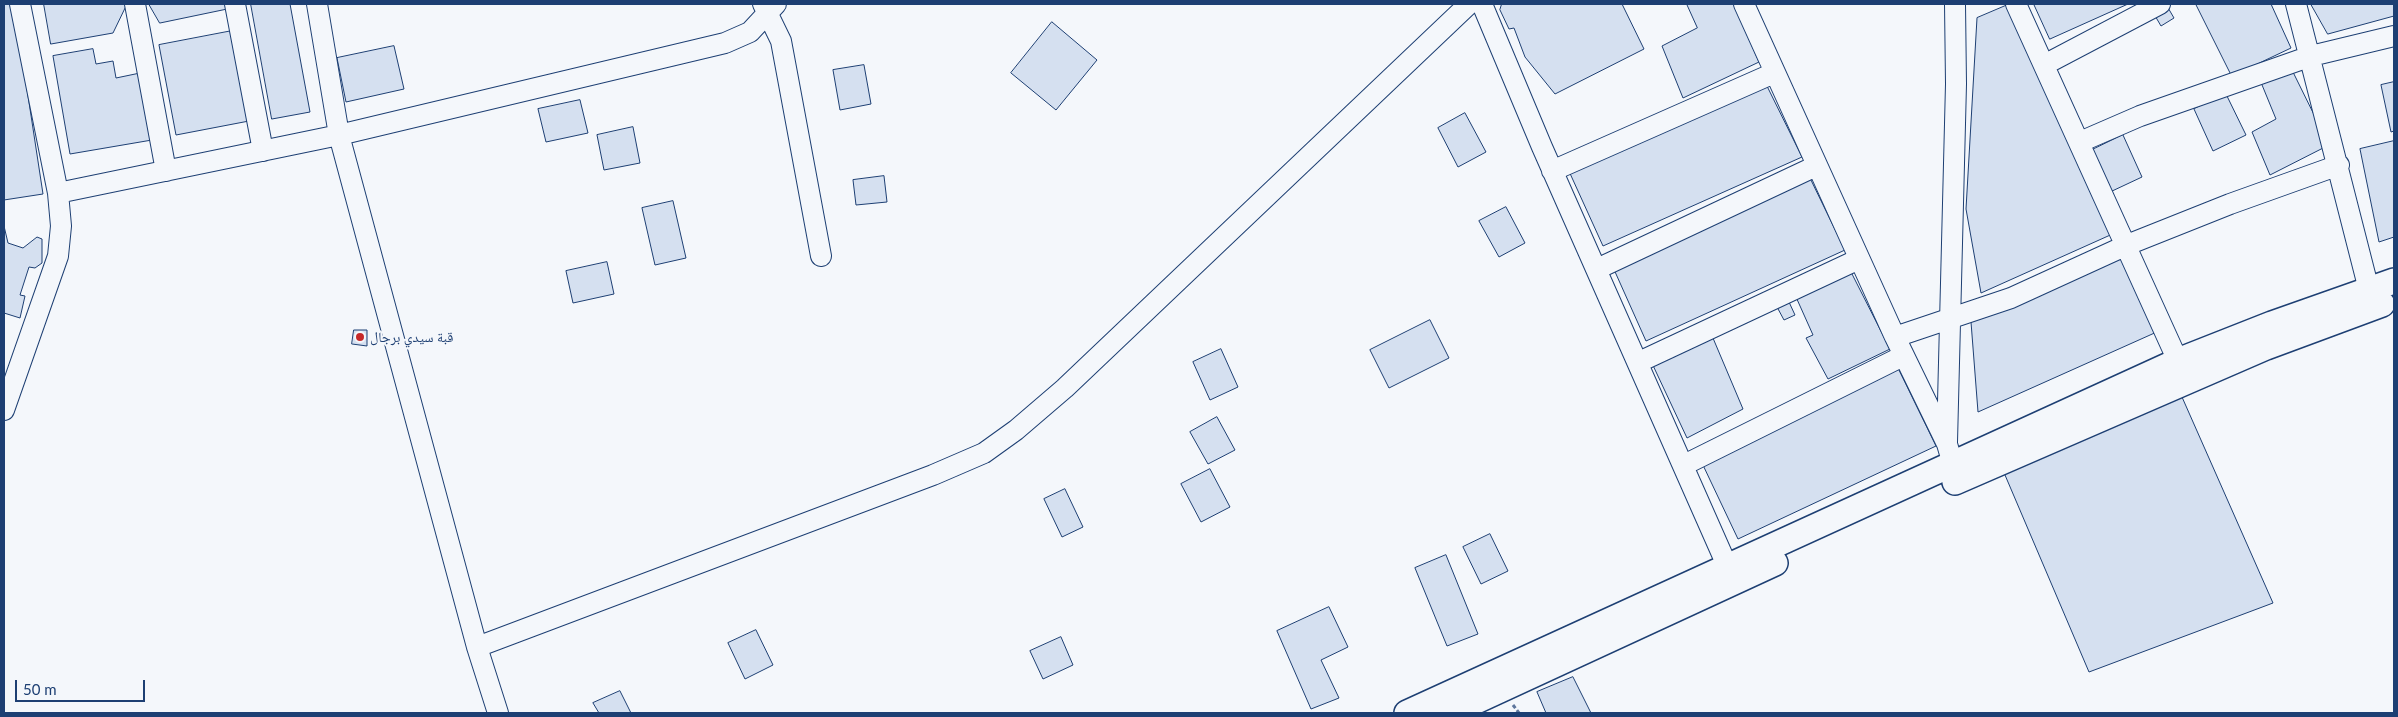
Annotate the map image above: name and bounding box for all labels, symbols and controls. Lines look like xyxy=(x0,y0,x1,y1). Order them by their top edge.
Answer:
place label: قبة سيدي برجال xyxy=(370,329,453,345)
marker: قبة سيدي برجال xyxy=(354,331,366,343)
scale bar xyxy=(18,670,148,702)
text: 50 m xyxy=(23,680,57,698)

